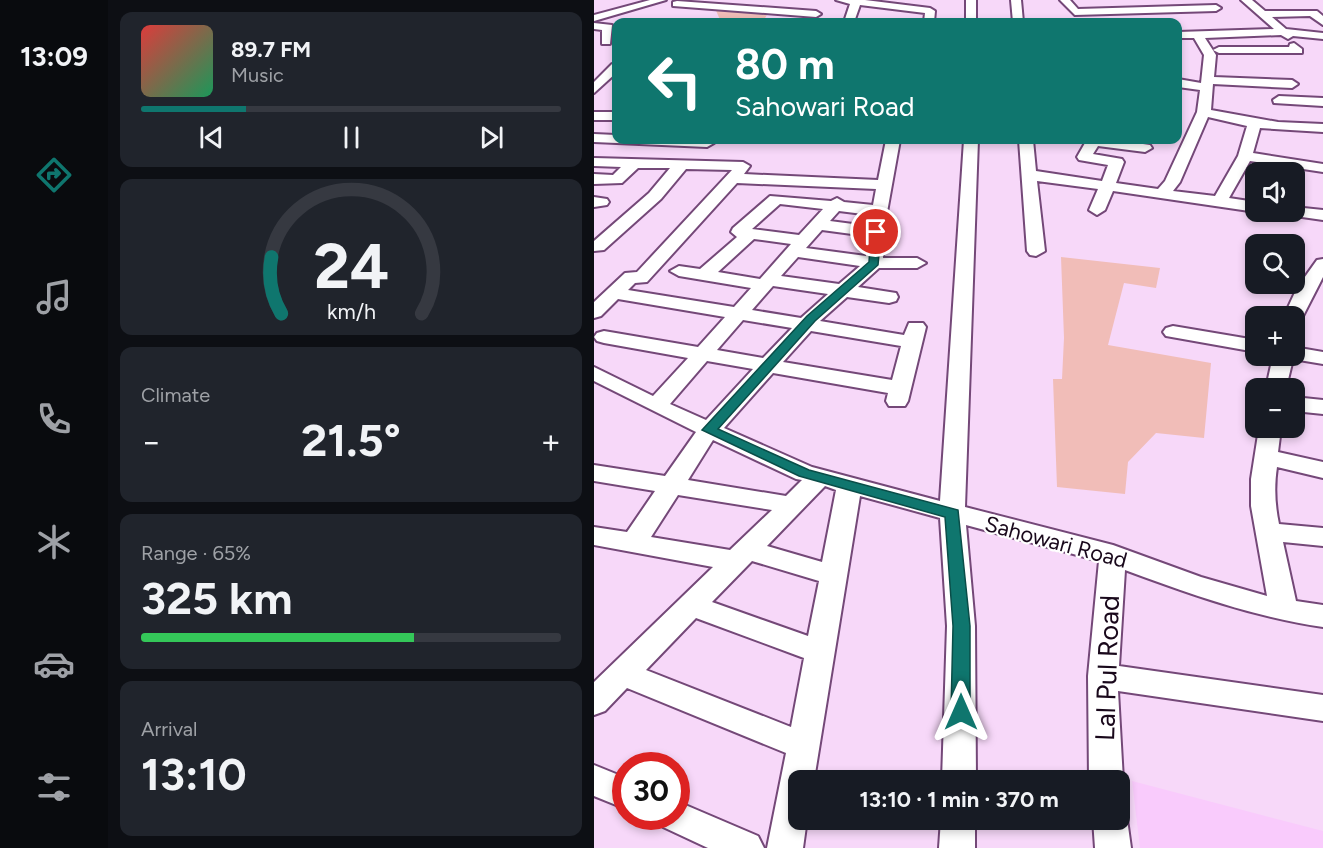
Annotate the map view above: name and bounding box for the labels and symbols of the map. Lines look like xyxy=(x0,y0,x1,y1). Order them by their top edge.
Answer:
pin xyxy=(850,206,901,257)
street label: Sahowari Road xyxy=(982,510,1130,574)
street label: Lal Pul Road xyxy=(1088,595,1126,741)
position arrow xyxy=(929,680,993,744)
speed limit sign: 30 xyxy=(612,752,690,830)

